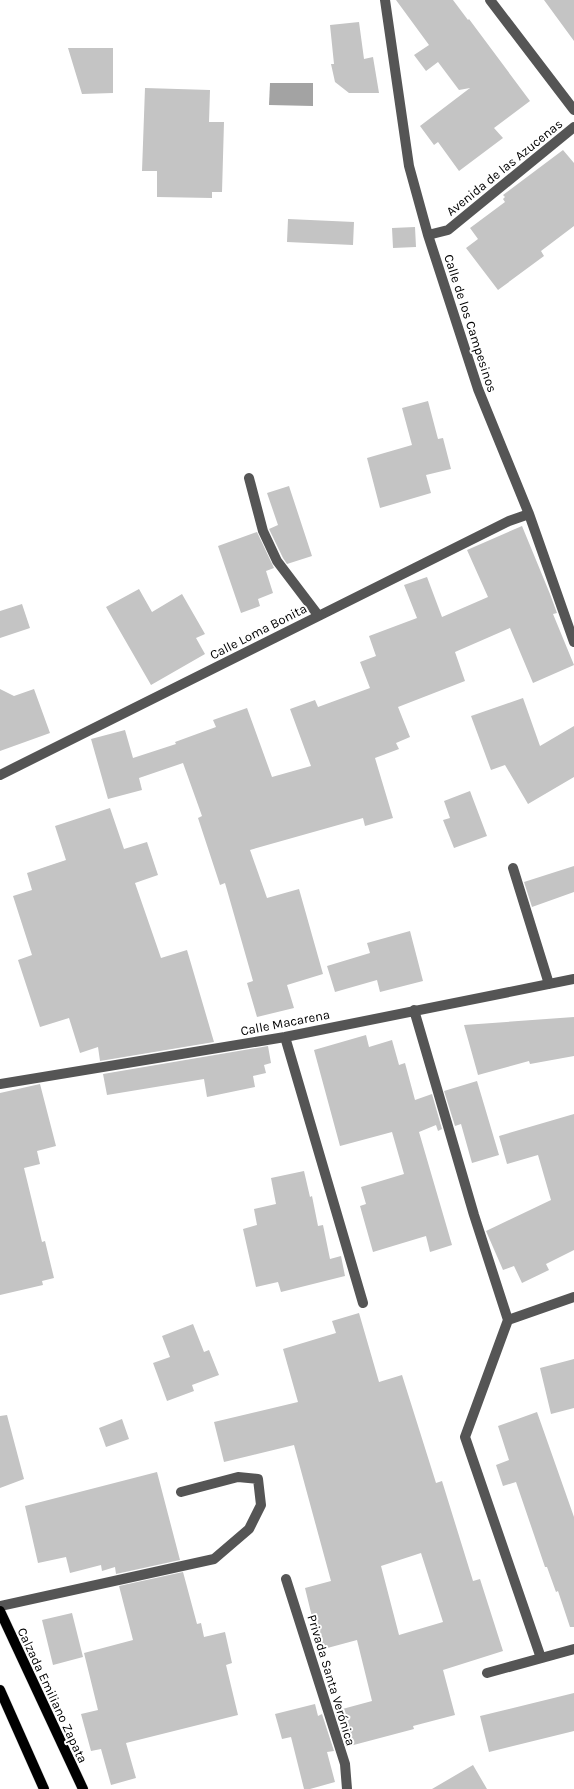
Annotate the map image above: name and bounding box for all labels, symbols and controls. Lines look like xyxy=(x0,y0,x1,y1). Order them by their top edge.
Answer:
street label: Avenida de las Azucenas xyxy=(443,116,565,219)
street label: Calle de los Campesinos xyxy=(441,252,500,394)
street label: Calle Loma Bonita xyxy=(207,601,309,662)
street label: Calle Macarena xyxy=(239,1006,331,1038)
street label: Privada Santa Verónica xyxy=(304,1613,359,1748)
street label: Calzada Emiliano Zapata xyxy=(15,1625,91,1765)

